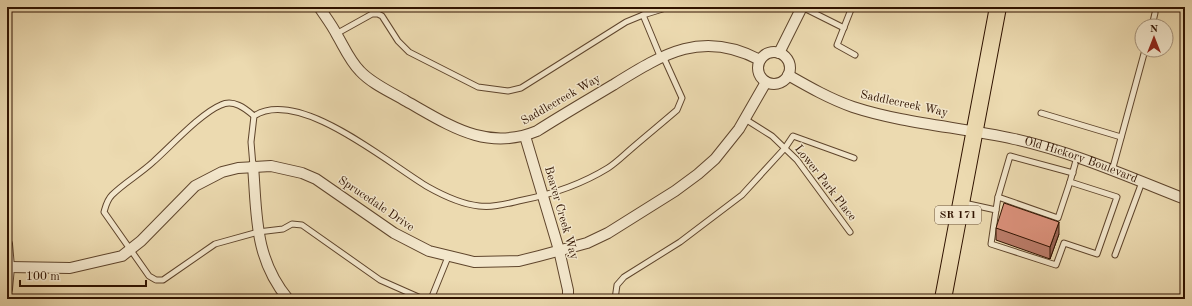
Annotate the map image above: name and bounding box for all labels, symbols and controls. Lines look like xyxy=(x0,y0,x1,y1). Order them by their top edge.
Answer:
north arrow xyxy=(1134,18,1174,58)
text: N xyxy=(1150,24,1159,35)
street label: Saddlecreek Way xyxy=(519,72,603,128)
street label: Saddlecreek Way xyxy=(859,89,950,119)
street label: Old Hickory Boulevard xyxy=(1023,136,1139,185)
street label: Lower Park Place xyxy=(792,143,858,224)
street label: Beaver Creek Way xyxy=(542,165,580,262)
street label: Sprucedale Drive xyxy=(336,174,417,234)
road number: SR 171 xyxy=(935,206,981,224)
scale bar xyxy=(20,262,146,288)
text: 100 m xyxy=(26,271,60,283)

